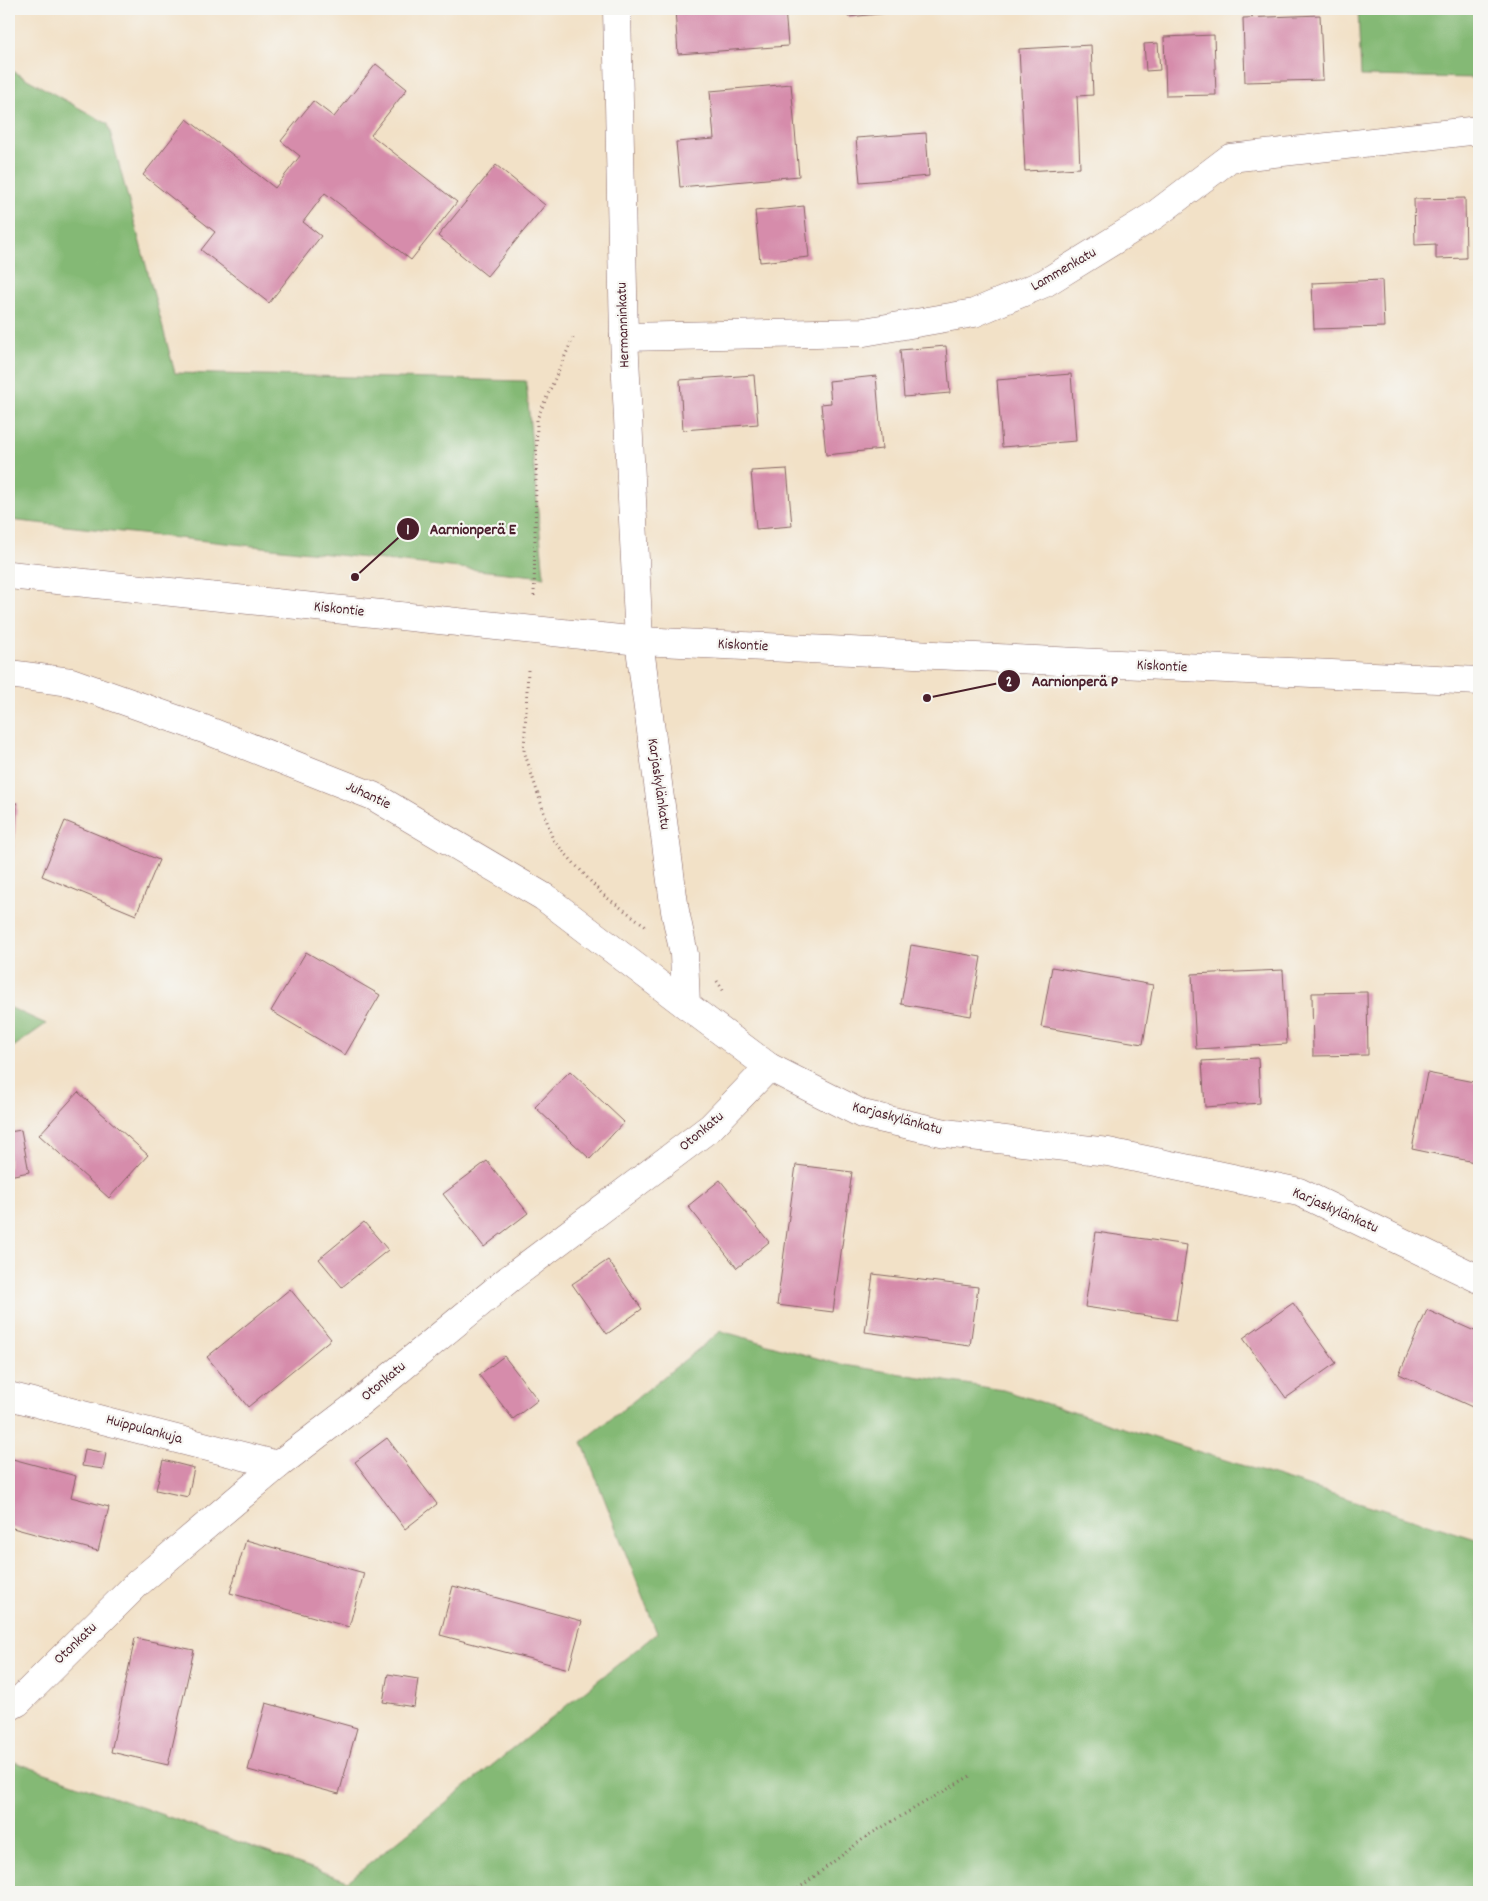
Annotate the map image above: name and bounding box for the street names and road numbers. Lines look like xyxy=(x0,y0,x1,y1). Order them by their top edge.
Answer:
street label: Lammenkatu xyxy=(1027,242,1101,298)
street label: Hermanninkatu xyxy=(612,282,636,368)
street label: Kiskontie xyxy=(313,596,366,624)
street label: Kiskontie xyxy=(717,634,769,658)
street label: Kiskontie xyxy=(1136,655,1188,679)
street label: Karjaskylänkatu xyxy=(641,737,675,831)
street label: Juhantie xyxy=(342,776,395,816)
street label: Karjaskylänkatu xyxy=(850,1096,944,1142)
street label: Otonkatu xyxy=(675,1107,729,1157)
street label: Karjaskylänkatu xyxy=(1288,1182,1382,1240)
street label: Otonkatu xyxy=(357,1357,411,1407)
street label: Huippulankuja xyxy=(103,1409,186,1451)
street label: Otonkatu xyxy=(49,1618,103,1670)

